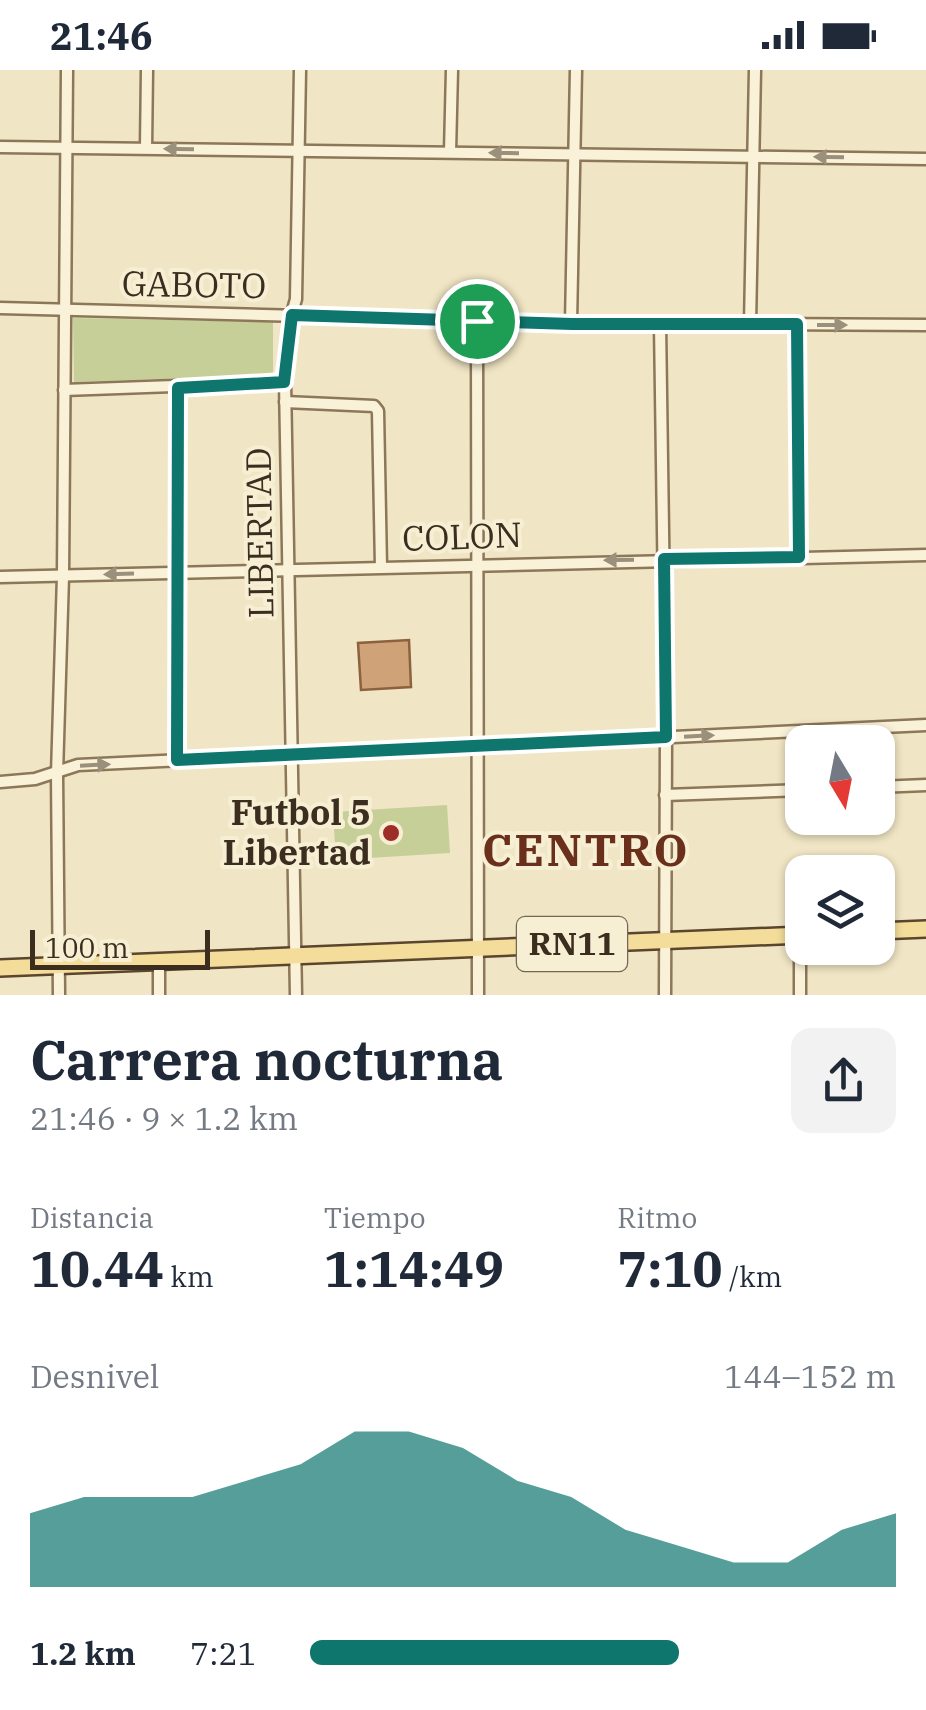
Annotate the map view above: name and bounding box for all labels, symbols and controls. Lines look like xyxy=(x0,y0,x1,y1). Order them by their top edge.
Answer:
text: 21:46 xyxy=(50,11,153,60)
one-way arrow xyxy=(162,141,194,157)
one-way arrow xyxy=(487,145,519,161)
one-way arrow xyxy=(812,149,844,165)
street label: GABOTO xyxy=(121,260,267,308)
pin xyxy=(435,279,520,364)
icon: arrive xyxy=(450,294,505,349)
one-way arrow xyxy=(817,317,849,333)
street label: LIBERTAD xyxy=(235,447,283,619)
street label: COLON xyxy=(401,511,523,561)
one-way arrow xyxy=(602,553,634,569)
one-way arrow xyxy=(102,566,134,582)
north arrow xyxy=(785,725,895,835)
map controls xyxy=(785,725,895,965)
one-way arrow xyxy=(684,728,716,744)
one-way arrow xyxy=(80,756,112,772)
place label: Futbol 5 Libertad xyxy=(223,789,371,875)
district label: CENTRO xyxy=(482,820,690,878)
marker: Futbol 5 Libertad xyxy=(380,822,402,844)
button: layers xyxy=(785,855,895,965)
road number: RN11 xyxy=(517,917,627,971)
scale bar xyxy=(30,925,210,970)
text: 100 m xyxy=(45,929,129,966)
text: Carrera nocturna xyxy=(30,1024,504,1095)
button: share xyxy=(791,1028,896,1133)
text: 21:46 · 9 × 1.2 km xyxy=(30,1097,298,1139)
text: Distancia xyxy=(30,1199,154,1236)
text: Tiempo xyxy=(324,1199,426,1236)
text: Ritmo xyxy=(617,1199,697,1236)
text: 10.44 xyxy=(30,1236,164,1301)
text: 1:14:49 xyxy=(324,1236,504,1301)
text: 7:10 xyxy=(617,1236,722,1301)
text: km xyxy=(164,1258,214,1295)
text: /km xyxy=(722,1258,782,1295)
text: Desnivel xyxy=(30,1355,159,1397)
text: 144–152 m xyxy=(724,1355,896,1397)
text: 1.2 km xyxy=(30,1632,136,1674)
text: 7:21 xyxy=(190,1632,257,1674)

